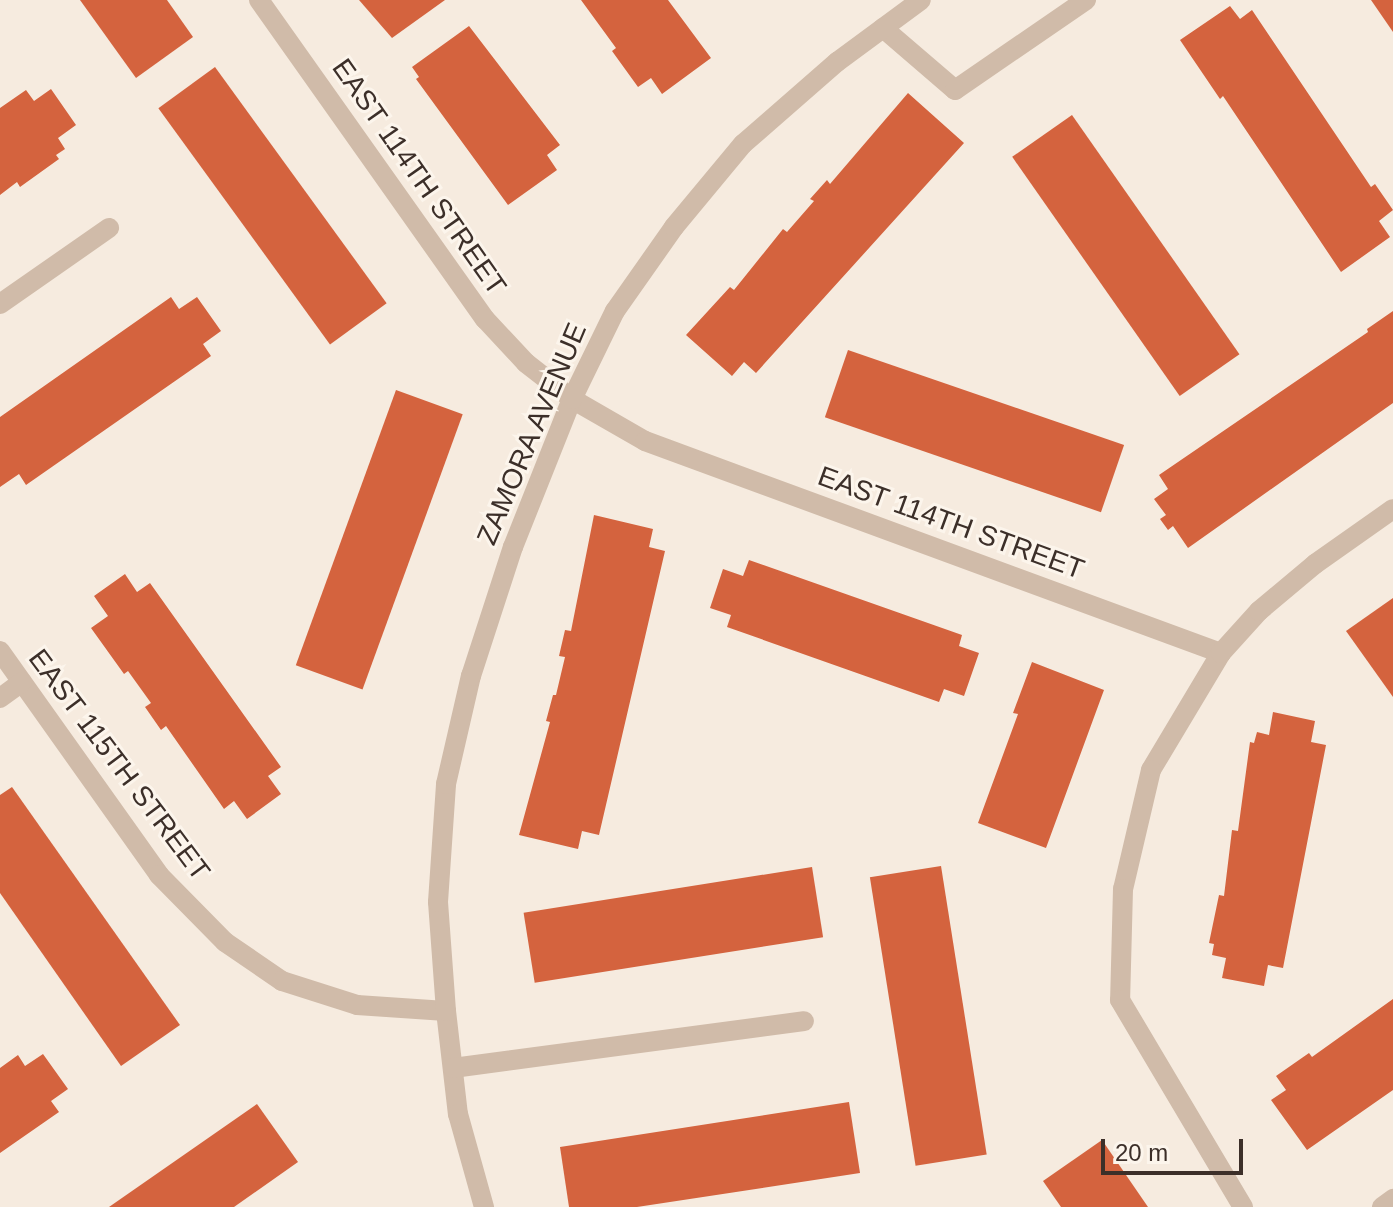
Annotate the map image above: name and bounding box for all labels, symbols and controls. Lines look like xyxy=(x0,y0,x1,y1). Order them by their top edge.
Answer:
street label: EAST 114TH STREET xyxy=(325,52,513,302)
street label: ZAMORA AVENUE xyxy=(470,317,594,551)
street label: EAST 114TH STREET xyxy=(813,459,1089,587)
street label: EAST 115TH STREET xyxy=(21,643,217,887)
scale bar xyxy=(1105,1123,1247,1173)
text: 20 m xyxy=(1115,1139,1168,1166)

